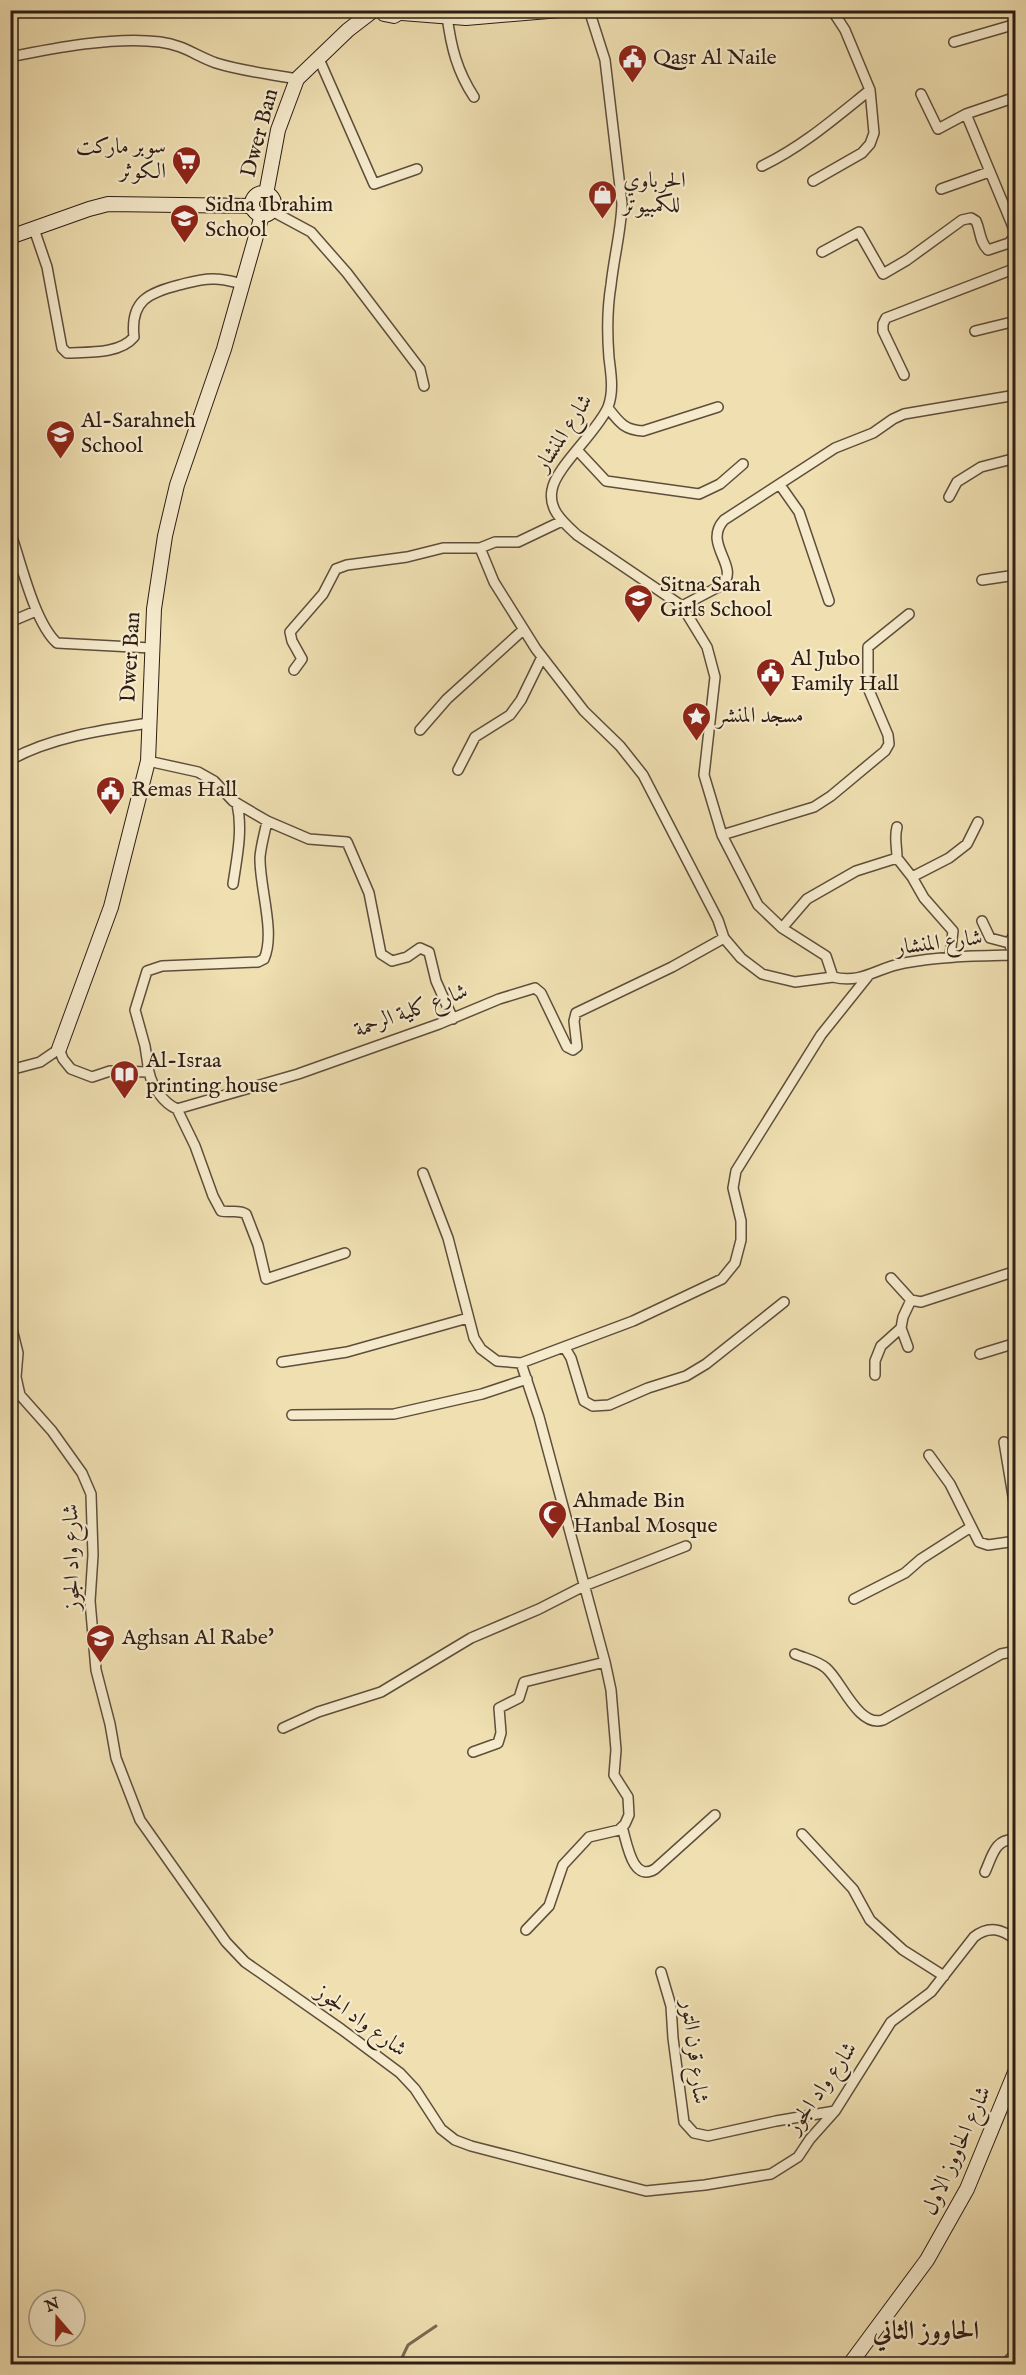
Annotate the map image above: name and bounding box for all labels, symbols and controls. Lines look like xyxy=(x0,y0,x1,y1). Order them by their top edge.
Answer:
public building icon: Qasr Al Naile xyxy=(616,42,648,84)
place label: Qasr Al Naile xyxy=(653,44,777,72)
street label: Dwer Ban xyxy=(235,85,285,180)
place label: سوبر ماركت الكوثر xyxy=(76,133,166,186)
supermarket icon: سوبر ماركت الكوثر xyxy=(171,144,203,186)
place label: الحرباوي للكمبيوتر xyxy=(621,167,686,220)
shop icon: الحرباوي للكمبيوتر xyxy=(586,178,618,220)
place label: Sidna Ibrahim School xyxy=(205,191,333,244)
school or university icon: Sidna Ibrahim School xyxy=(168,202,200,244)
street label: شارع المنشار xyxy=(527,389,602,481)
place label: Al-Sarahneh School xyxy=(80,407,196,460)
school or university icon: Al-Sarahneh School xyxy=(44,418,76,460)
place label: Sitna Sarah Girls School xyxy=(660,571,772,624)
school or university icon: Sitna Sarah Girls School xyxy=(623,582,655,624)
street label: Dwer Ban xyxy=(115,611,147,703)
place label: Al Jubo Family Hall xyxy=(790,645,899,698)
public building icon: Al Jubo Family Hall xyxy=(754,656,786,698)
place icon: مسجد المنشر xyxy=(680,700,712,742)
place label: مسجد المنشر xyxy=(715,702,803,730)
public building icon: Remas Hall xyxy=(94,774,126,816)
place label: Remas Hall xyxy=(131,776,237,804)
street label: شارع المنشار xyxy=(892,924,984,965)
street label: شارع كلية الرحمة xyxy=(350,977,473,1047)
place label: Al-Israa printing house xyxy=(145,1047,278,1100)
library icon: Al-Israa printing house xyxy=(109,1058,141,1100)
place label: Ahmade Bin Hanbal Mosque xyxy=(572,1487,718,1540)
mosque icon: Ahmade Bin Hanbal Mosque xyxy=(536,1498,568,1540)
street label: شارع واد الجوز xyxy=(57,1504,90,1612)
school or university icon: Aghsan Al Rabe' xyxy=(85,1622,117,1664)
place label: Aghsan Al Rabe' xyxy=(121,1624,274,1652)
street label: شارع واد الجوز xyxy=(306,1977,412,2066)
street label: شارع قرن التور xyxy=(670,1996,714,2106)
street label: شارع واد الجوز xyxy=(779,2036,866,2143)
street label: شارع الحاووز الاول xyxy=(916,2082,1001,2221)
north arrow xyxy=(27,2288,87,2348)
text: N xyxy=(42,2294,63,2318)
district label: الحاووز الثاني xyxy=(872,2315,979,2352)

